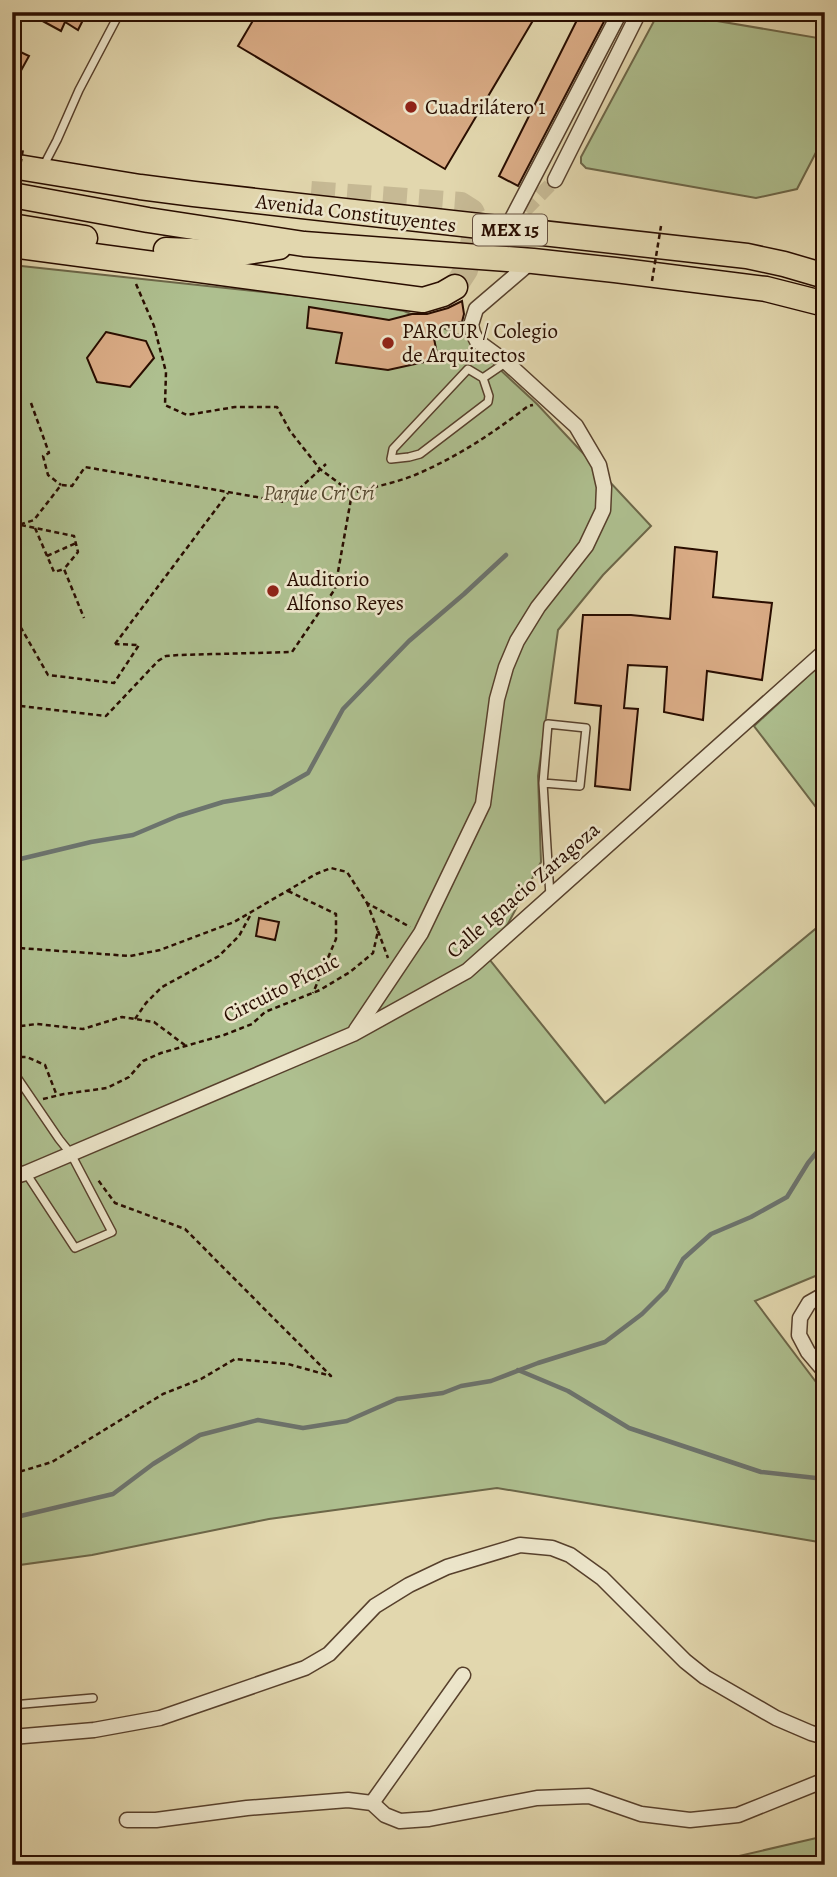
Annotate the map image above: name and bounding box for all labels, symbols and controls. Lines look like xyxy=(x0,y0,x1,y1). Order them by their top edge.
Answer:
place label: Cuadrilátero 1 xyxy=(425,93,545,121)
marker: Cuadrilátero 1 xyxy=(403,99,419,115)
street label: Avenida Constituyentes xyxy=(253,187,458,239)
road number: MEX 15 xyxy=(473,214,547,246)
place label: PARCUR / Colegio de Arquitectos xyxy=(402,317,558,369)
marker: PARCUR / Colegio de Arquitectos xyxy=(380,335,396,351)
park label: Parque Cri Crí xyxy=(263,479,375,507)
place label: Auditorio Alfonso Reyes xyxy=(286,565,404,617)
marker: Auditorio Alfonso Reyes xyxy=(265,583,281,599)
street label: Calle Ignacio Zaragoza xyxy=(440,815,606,965)
street label: Circuito Pícnic xyxy=(218,947,344,1029)

